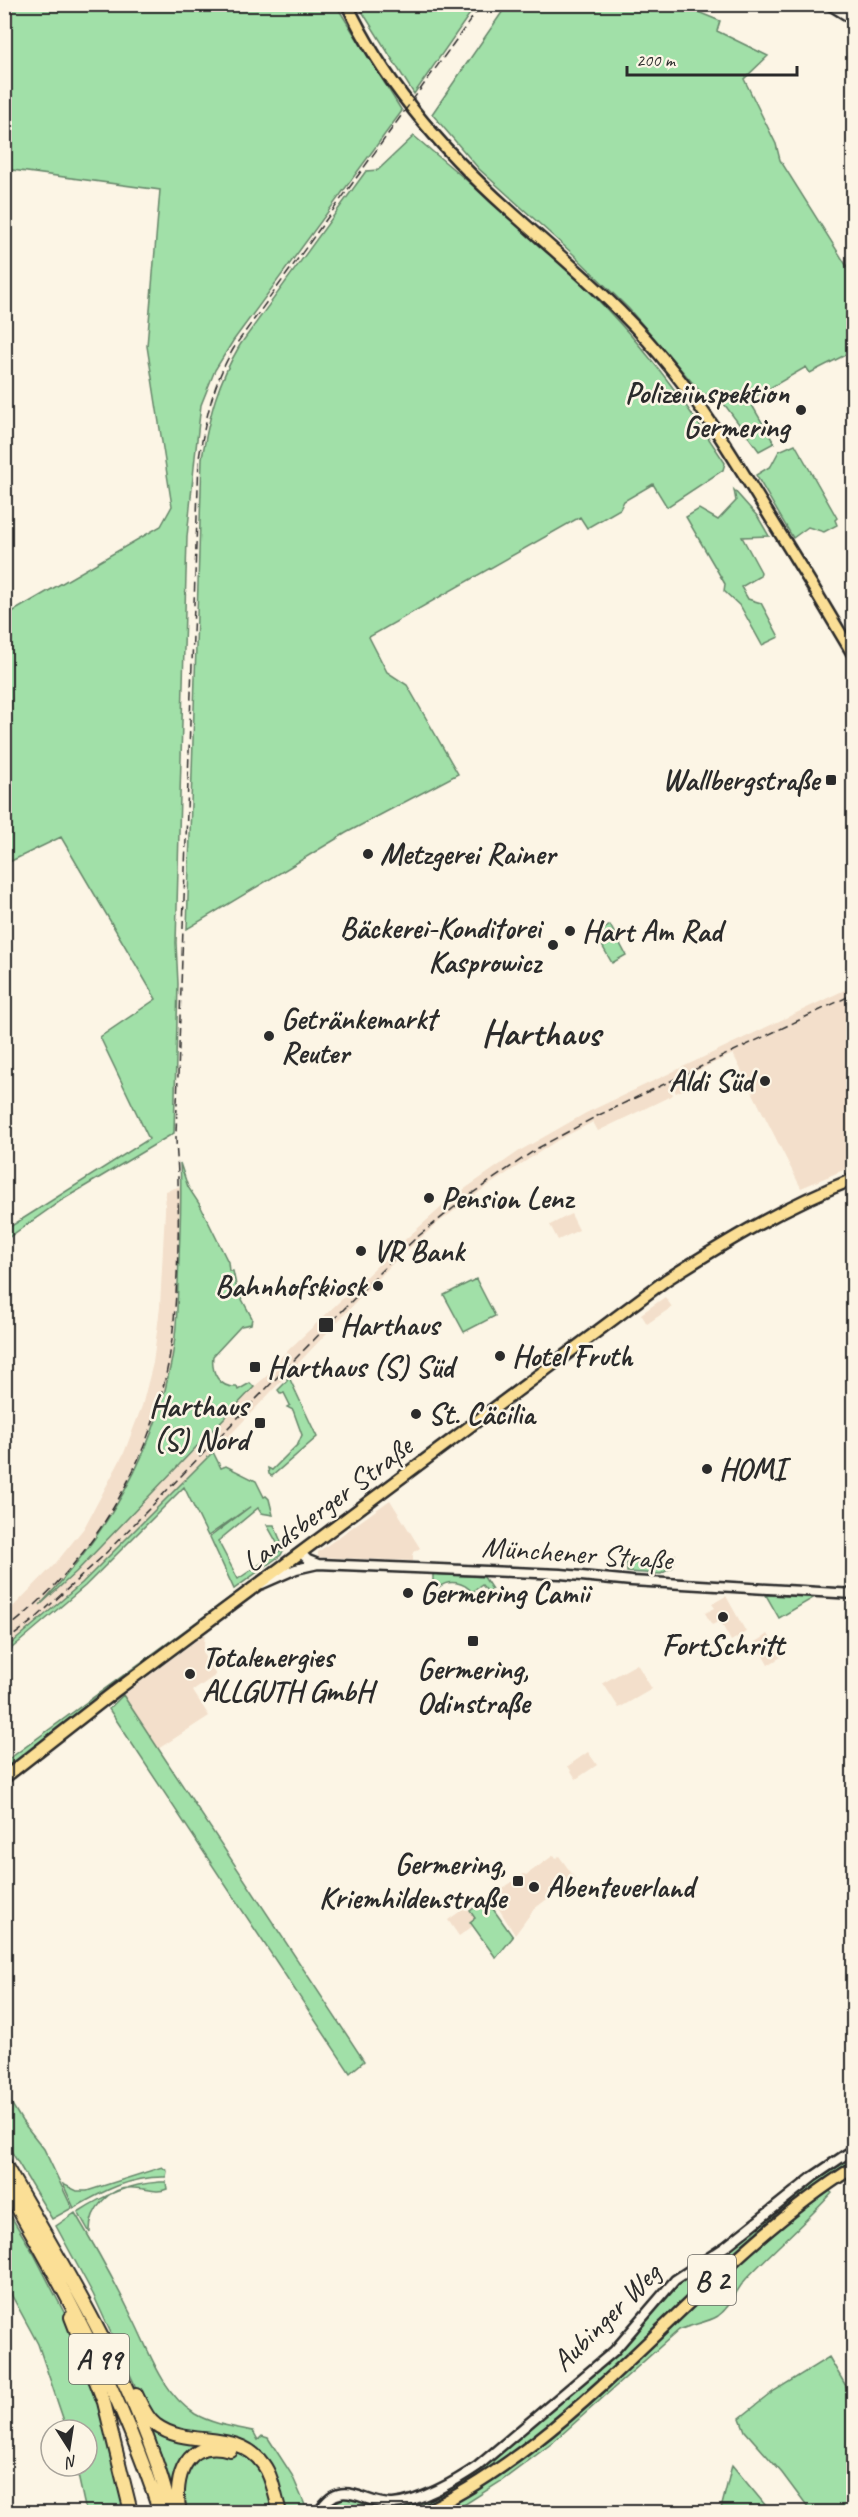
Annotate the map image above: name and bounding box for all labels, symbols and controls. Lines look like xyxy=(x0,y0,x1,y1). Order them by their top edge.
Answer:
scale bar xyxy=(627,39,796,77)
text: 200 m xyxy=(636,49,677,71)
place label: Polizeiinspektion Germering xyxy=(625,374,792,446)
marker: Polizeiinspektion Germering xyxy=(794,403,808,417)
place label: Wallbergstraße xyxy=(663,761,822,799)
marker: Wallbergstraße xyxy=(824,773,838,787)
place label: Metzgerei Rainer xyxy=(380,835,558,873)
marker: Metzgerei Rainer xyxy=(361,847,375,861)
place label: Bäckerei-Konditorei Kasprowicz xyxy=(340,909,545,981)
place label: Hart Am Rad xyxy=(582,912,727,950)
marker: Hart Am Rad xyxy=(563,924,577,938)
marker: Bäckerei-Konditorei Kasprowicz xyxy=(546,938,560,952)
place label: Getränkemarkt Reuter xyxy=(281,1000,441,1072)
district label: Harthaus xyxy=(482,1010,604,1056)
marker: Getränkemarkt Reuter xyxy=(262,1029,276,1043)
place label: Aldi Süd xyxy=(669,1062,758,1100)
marker: Aldi Süd xyxy=(758,1074,772,1088)
place label: Pension Lenz xyxy=(441,1179,576,1217)
marker: Pension Lenz xyxy=(422,1191,436,1205)
place label: VR Bank xyxy=(373,1232,467,1270)
marker: VR Bank xyxy=(354,1244,368,1258)
place label: Bahnhofskiosk xyxy=(215,1267,369,1305)
marker: Bahnhofskiosk xyxy=(371,1279,385,1293)
place label: Harthaus xyxy=(340,1306,443,1344)
marker: Harthaus xyxy=(317,1316,335,1334)
place label: Hotel Fruth xyxy=(512,1337,633,1375)
place label: Harthaus (S) Süd xyxy=(267,1348,458,1386)
marker: Hotel Fruth xyxy=(493,1349,507,1363)
marker: Harthaus (S) Süd xyxy=(248,1360,262,1374)
place label: Harthaus (S) Nord xyxy=(149,1387,253,1459)
place label: St. Cäcilia xyxy=(428,1395,537,1433)
marker: St. Cäcilia xyxy=(409,1407,423,1421)
marker: Harthaus (S) Nord xyxy=(253,1416,267,1430)
street label: Landsberger Straße xyxy=(234,1426,422,1580)
place label: HOMI xyxy=(719,1450,791,1488)
marker: HOMI xyxy=(700,1462,714,1476)
street label: Münchener Straße xyxy=(481,1527,676,1579)
place label: Germering Camii xyxy=(420,1574,593,1612)
marker: Germering Camii xyxy=(401,1586,415,1600)
marker: FortSchritt xyxy=(716,1610,730,1624)
place label: FortSchritt xyxy=(662,1626,787,1664)
marker: Germering, Odinstraße xyxy=(466,1634,480,1648)
place label: Totalenergies ALLGUTH GmbH xyxy=(202,1638,378,1710)
place label: Germering, Odinstraße xyxy=(417,1650,532,1722)
marker: Totalenergies ALLGUTH GmbH xyxy=(183,1667,197,1681)
place label: Germering, Kriemhildenstraße xyxy=(319,1845,509,1917)
place label: Abenteuerland xyxy=(546,1868,699,1906)
marker: Germering, Kriemhildenstraße xyxy=(511,1874,525,1888)
marker: Abenteuerland xyxy=(527,1880,541,1894)
street label: Aubinger Weg xyxy=(544,2253,670,2379)
road number: B 2 xyxy=(688,2255,736,2305)
road number: A 99 xyxy=(69,2334,129,2384)
north arrow xyxy=(39,2418,99,2478)
text: N xyxy=(62,2451,79,2473)

